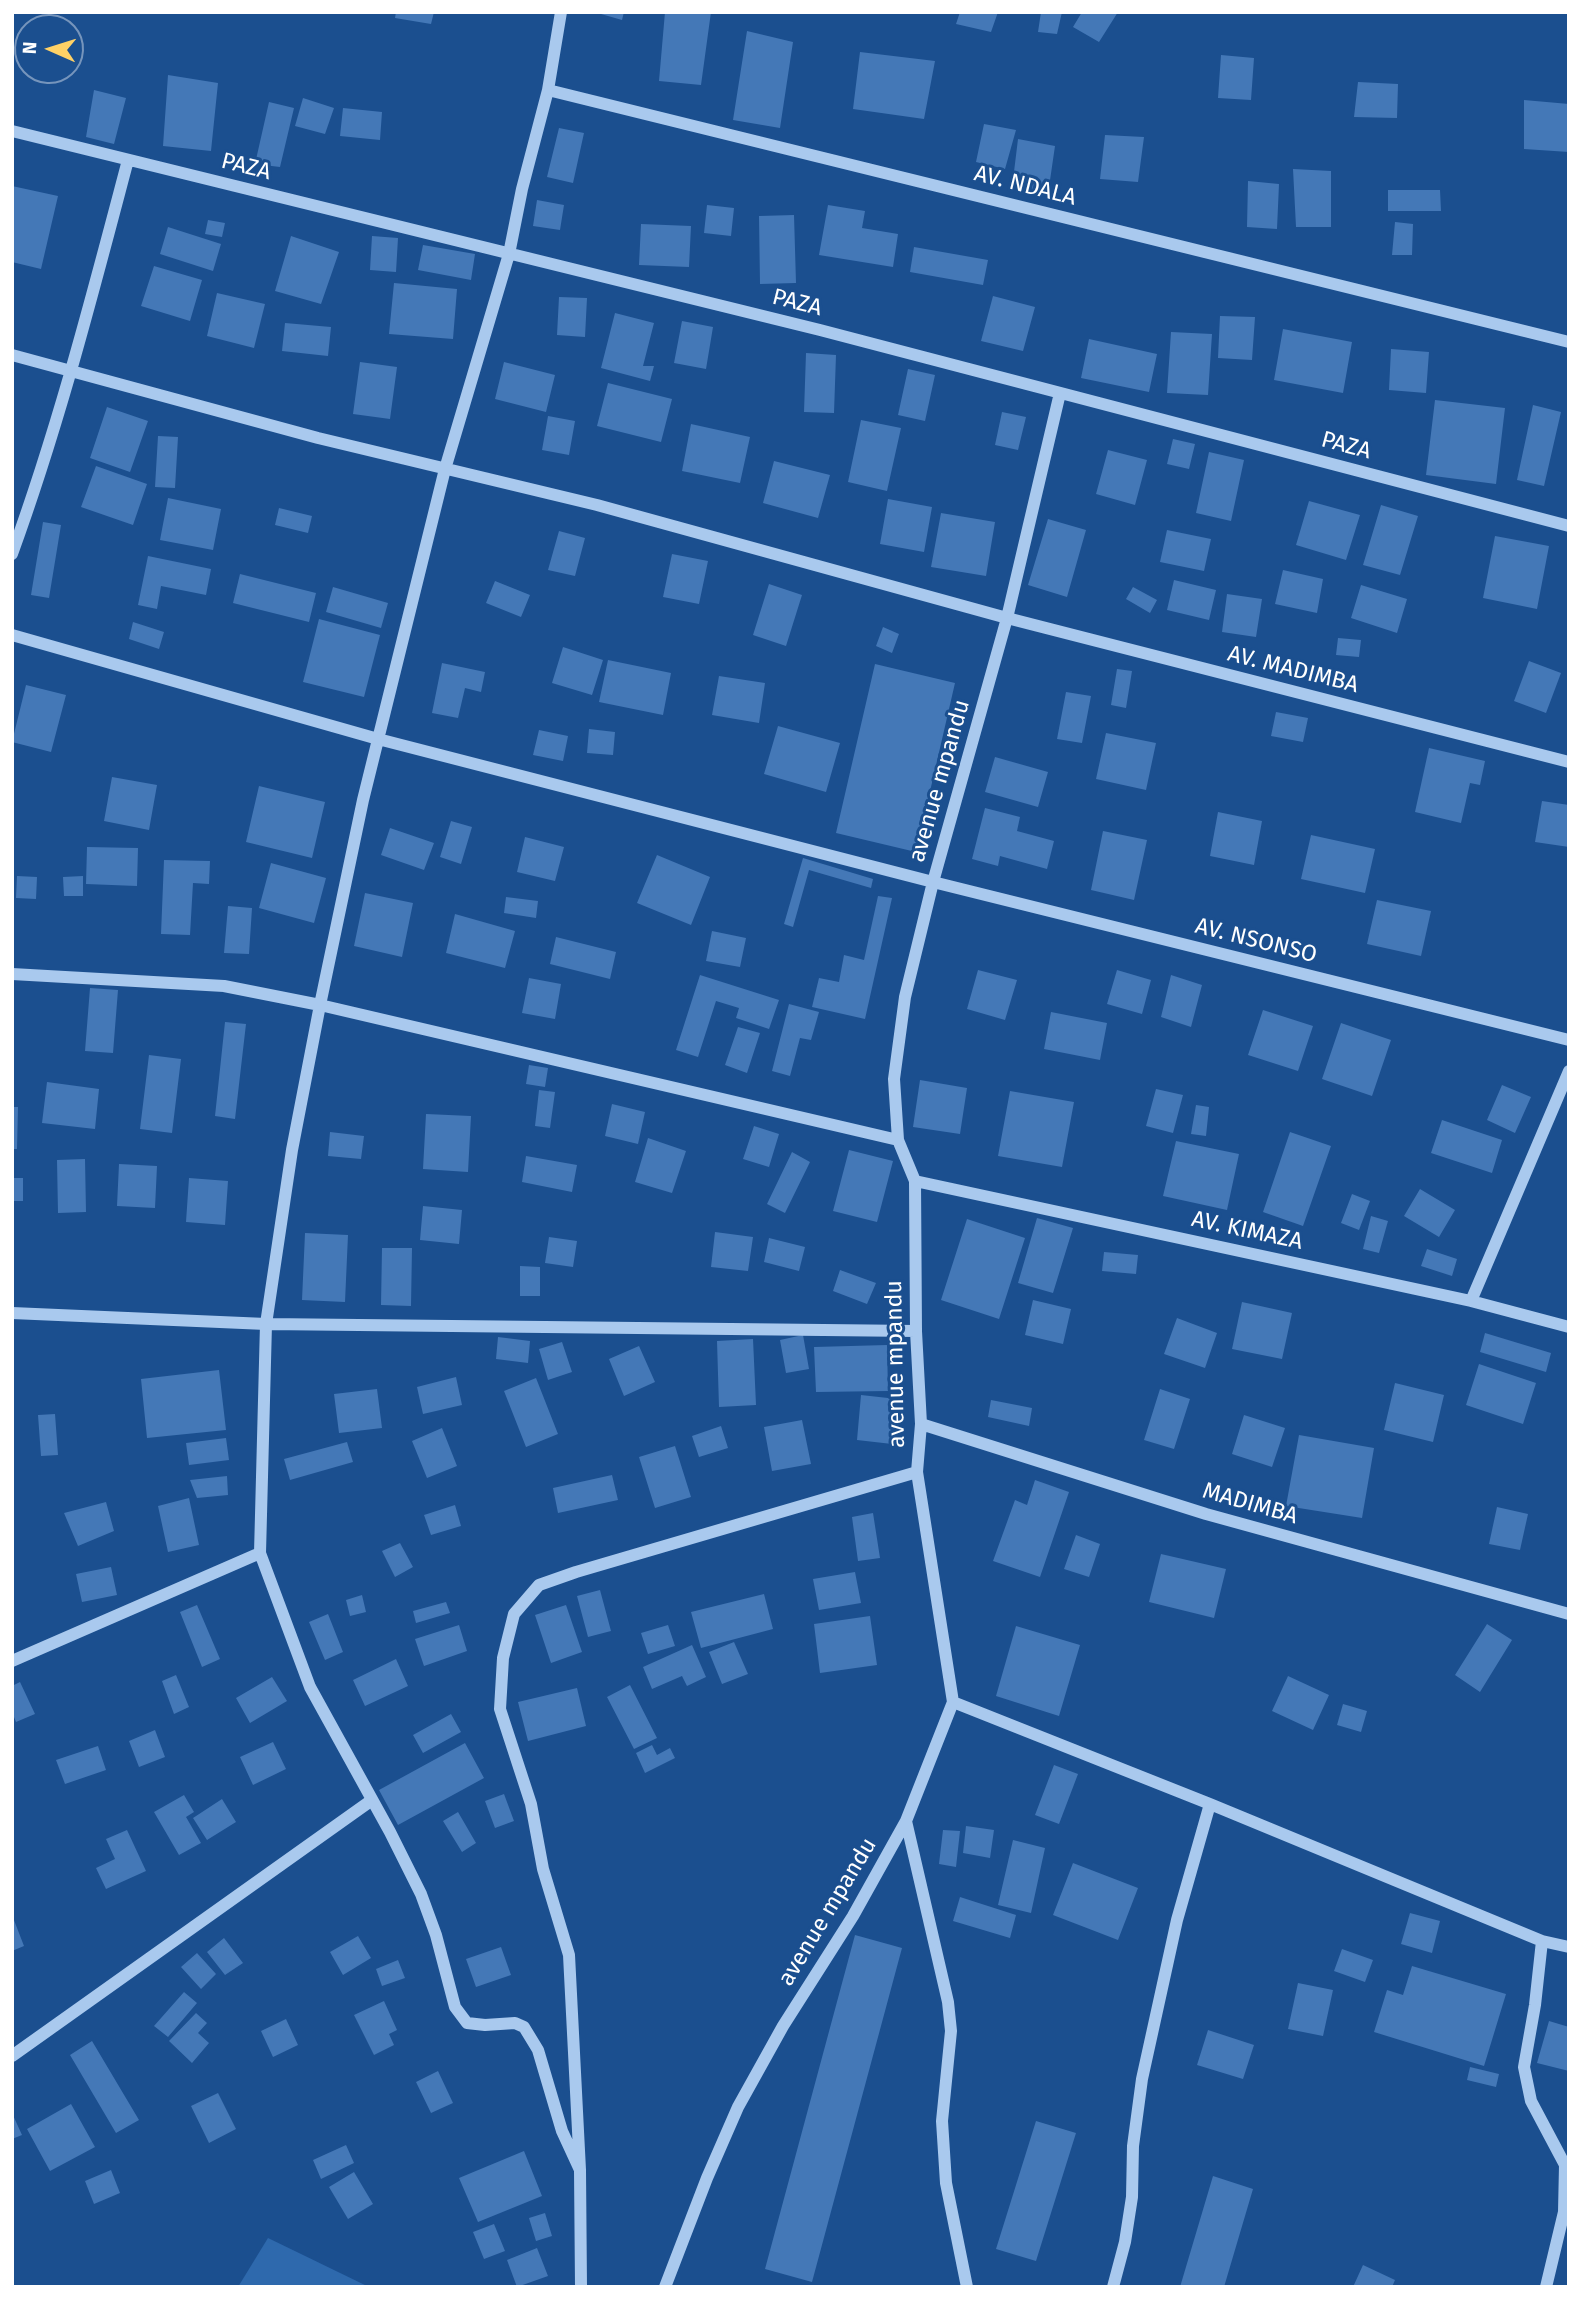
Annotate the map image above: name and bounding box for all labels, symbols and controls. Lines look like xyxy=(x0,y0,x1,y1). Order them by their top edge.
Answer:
north arrow xyxy=(14,14,84,84)
text: N xyxy=(18,41,41,55)
street label: PAZA xyxy=(218,148,274,186)
street label: AV. NDALA xyxy=(971,160,1079,212)
street label: PAZA xyxy=(769,284,825,322)
street label: PAZA xyxy=(1318,426,1374,466)
street label: AV. MADIMBA xyxy=(1225,640,1361,700)
street label: avenue mpandu xyxy=(904,697,976,865)
street label: AV. NSONSO xyxy=(1192,913,1320,969)
street label: AV. KIMAZA xyxy=(1189,1206,1305,1256)
street label: avenue mpandu xyxy=(881,1280,911,1448)
street label: MADIMBA xyxy=(1199,1477,1301,1531)
street label: avenue mpandu xyxy=(773,1833,883,1991)

